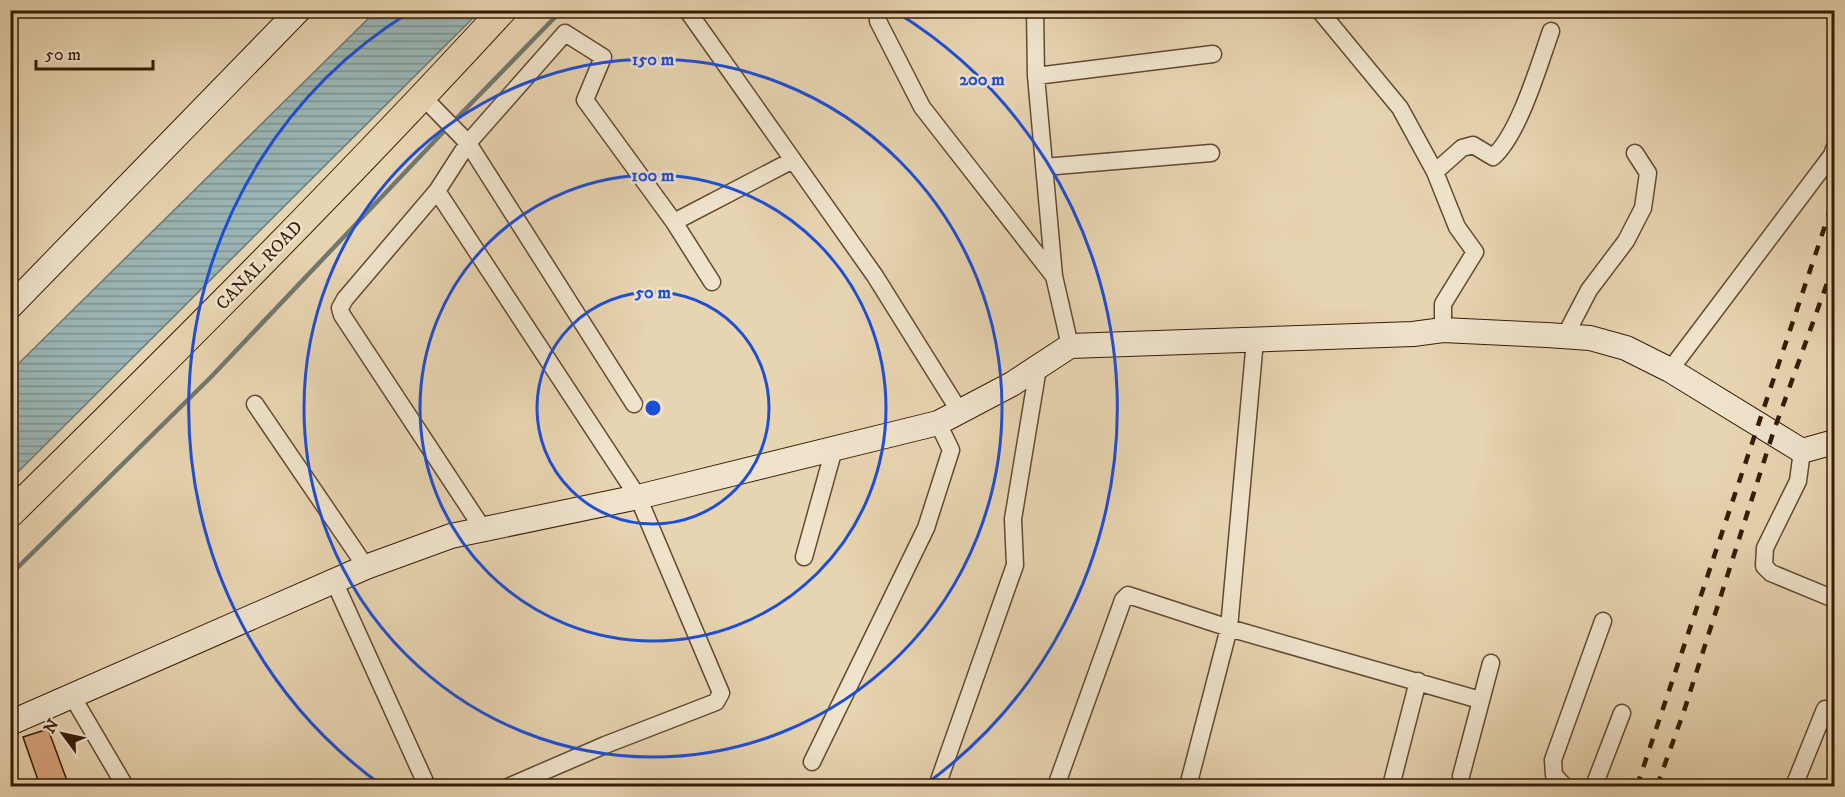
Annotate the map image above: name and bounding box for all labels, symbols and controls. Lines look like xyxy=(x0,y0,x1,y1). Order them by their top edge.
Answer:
scale bar xyxy=(36,33,153,71)
text: 50 m xyxy=(45,44,81,66)
text: 150 m xyxy=(632,49,675,71)
text: 200 m xyxy=(959,69,1005,91)
text: 100 m xyxy=(631,165,675,187)
street label: CANAL ROAD xyxy=(212,217,308,315)
text: 50 m xyxy=(634,282,671,304)
centre of rings xyxy=(643,398,663,418)
north arrow xyxy=(33,704,93,764)
text: N xyxy=(39,715,63,737)

